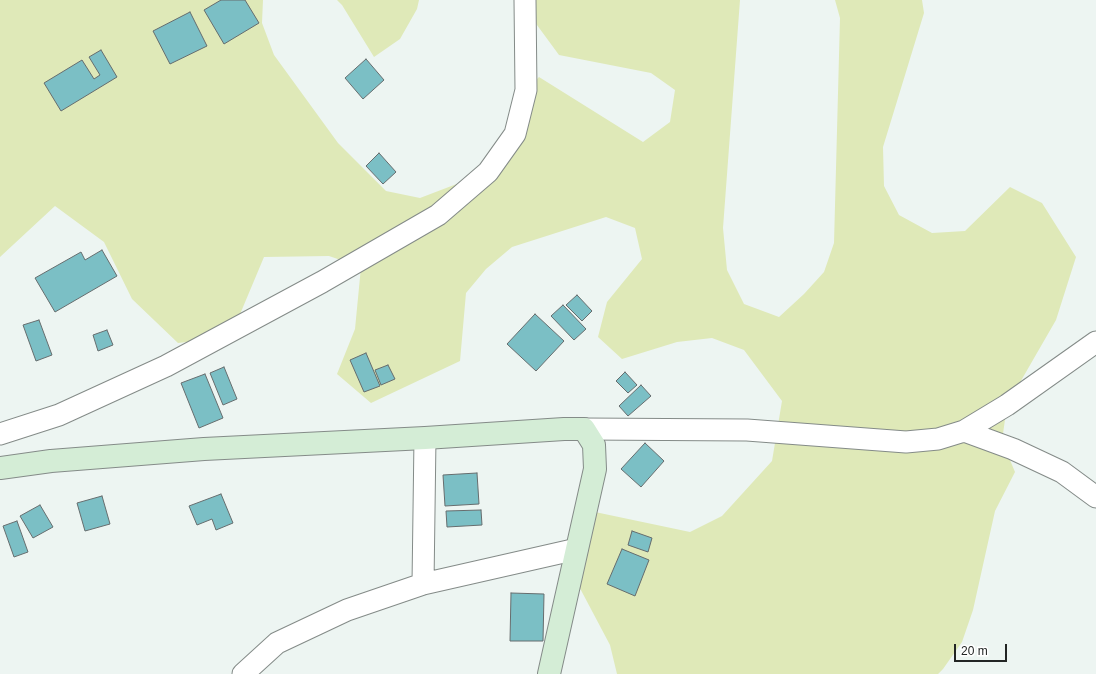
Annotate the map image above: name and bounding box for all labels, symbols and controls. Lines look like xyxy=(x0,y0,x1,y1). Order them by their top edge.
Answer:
scale bar xyxy=(956,636,1009,662)
text: 20 m xyxy=(961,644,988,658)

